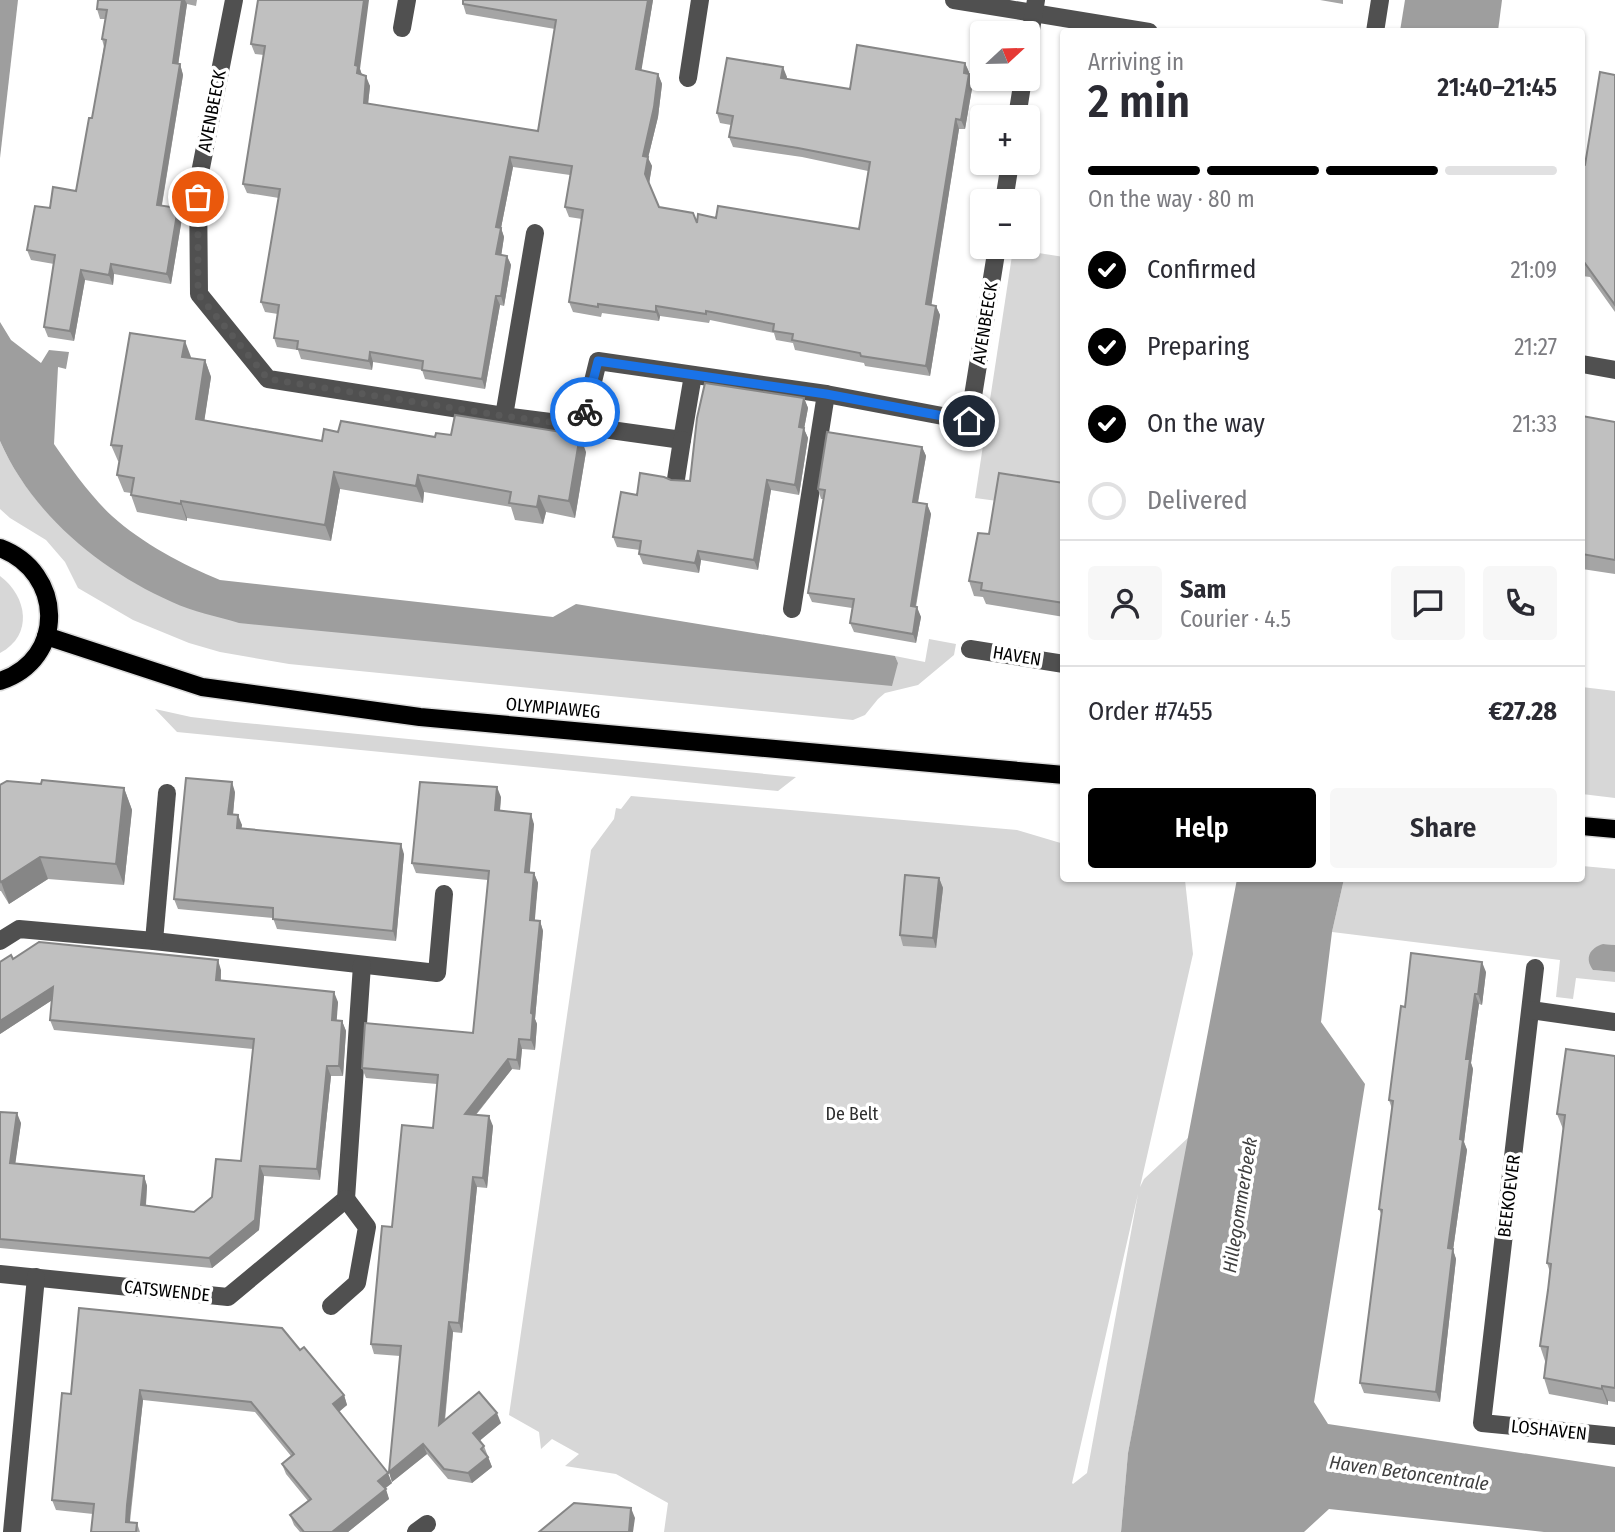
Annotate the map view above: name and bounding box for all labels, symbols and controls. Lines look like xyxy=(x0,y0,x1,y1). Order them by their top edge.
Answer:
north arrow xyxy=(970,21,1040,91)
map controls xyxy=(970,21,1040,259)
text: Arriving in xyxy=(1088,48,1184,76)
street label: AVENBEECK xyxy=(193,68,231,154)
text: 21:40–21:45 xyxy=(1437,72,1557,103)
text: 2 min xyxy=(1088,74,1190,129)
button: + xyxy=(970,105,1040,175)
pin xyxy=(168,167,228,227)
icon: bag xyxy=(179,178,217,216)
text: On the way · 80 m xyxy=(1088,185,1255,213)
button: − xyxy=(970,189,1040,259)
icon: check xyxy=(1088,251,1126,289)
text: Confirmed xyxy=(1147,254,1257,285)
text: 21:09 xyxy=(1511,256,1557,284)
street label: AVENBEECK xyxy=(968,280,1002,366)
icon: check xyxy=(1088,328,1126,366)
text: Preparing xyxy=(1147,331,1249,362)
text: 21:27 xyxy=(1514,333,1557,361)
courier xyxy=(550,377,620,447)
pin xyxy=(939,391,999,451)
icon: bike xyxy=(566,393,604,431)
icon: home xyxy=(950,402,988,440)
icon: check xyxy=(1088,405,1126,443)
text: On the way xyxy=(1147,408,1265,439)
text: 21:33 xyxy=(1513,410,1557,438)
text: Delivered xyxy=(1147,485,1248,516)
button: person xyxy=(1088,566,1162,640)
button: chat xyxy=(1391,566,1465,640)
button: phone xyxy=(1483,566,1557,640)
text: Sam xyxy=(1180,574,1226,605)
text: Courier · 4.5 xyxy=(1180,605,1291,633)
street label: HAVEN xyxy=(991,641,1043,671)
street label: OLYMPIAWEG xyxy=(505,693,601,723)
text: Order #7455 xyxy=(1088,696,1213,727)
text: €27.28 xyxy=(1489,696,1557,727)
button: Help xyxy=(1088,788,1316,868)
button: Share xyxy=(1330,788,1557,868)
park label: De Belt xyxy=(826,1103,879,1125)
water label: Hillegommerbeek xyxy=(1218,1136,1262,1274)
street label: BEEKOEVER xyxy=(1493,1153,1525,1239)
street label: CATSWENDE xyxy=(123,1276,211,1306)
street label: LOSHAVEN xyxy=(1510,1415,1588,1445)
water label: Haven Betoncentrale xyxy=(1328,1450,1490,1496)

